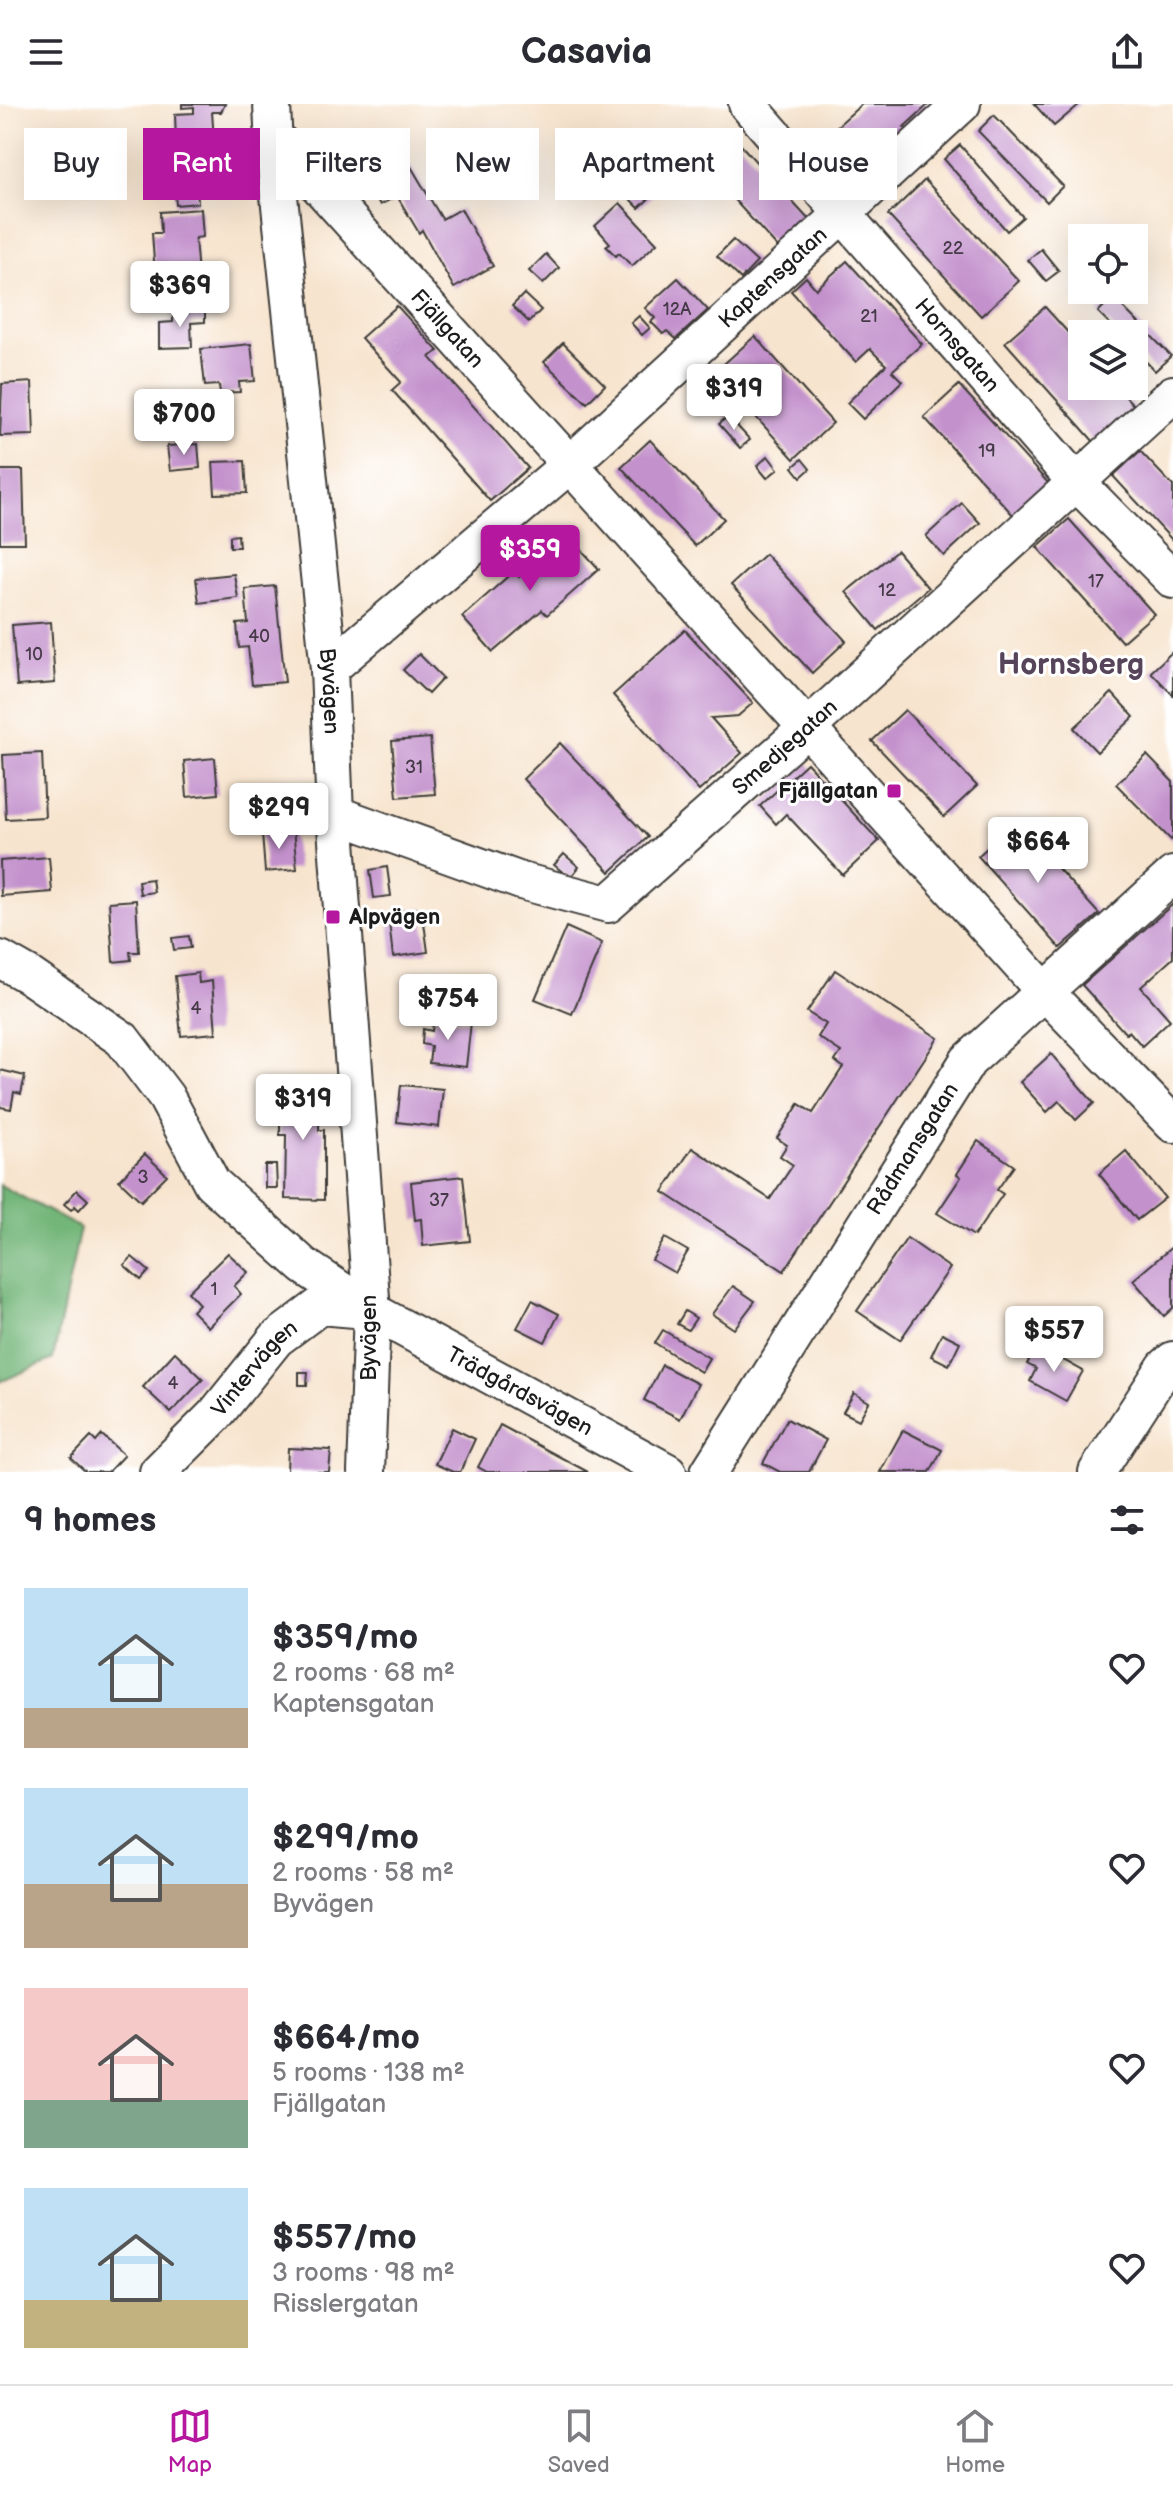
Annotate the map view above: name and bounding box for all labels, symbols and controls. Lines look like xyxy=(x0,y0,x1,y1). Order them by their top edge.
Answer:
icon: menu xyxy=(24,30,68,74)
icon: share xyxy=(1105,30,1149,74)
text: Casavia xyxy=(521,31,652,74)
chip: Buy xyxy=(24,128,127,200)
chip: Rent xyxy=(143,128,260,200)
chip: Filters xyxy=(276,128,410,200)
chip: New xyxy=(426,128,539,200)
chip: Apartment xyxy=(555,128,743,200)
chip: House xyxy=(759,128,897,200)
street label: Kaptensgatan xyxy=(713,221,833,334)
map controls xyxy=(1068,224,1148,400)
button: locate xyxy=(1068,224,1148,304)
house number: 22 xyxy=(942,238,964,259)
pin: $369 xyxy=(133,261,227,329)
text: $369 xyxy=(148,271,212,302)
street label: Fjällgatan xyxy=(405,284,490,374)
street label: Hornsgatan xyxy=(909,293,1005,398)
house number: 12A xyxy=(663,299,691,320)
house number: 21 xyxy=(860,306,878,327)
button: layers xyxy=(1068,320,1148,400)
pin: $319 xyxy=(687,364,781,432)
text: $319 xyxy=(705,374,763,405)
pin: $700 xyxy=(137,389,231,457)
text: $700 xyxy=(152,399,216,430)
house number: 19 xyxy=(978,441,996,462)
pin: $359 xyxy=(483,525,577,593)
text: $359 xyxy=(499,535,561,566)
house number: 17 xyxy=(1088,571,1104,592)
house number: 12 xyxy=(878,580,896,601)
house number: 40 xyxy=(248,626,270,647)
house number: 10 xyxy=(25,644,43,665)
street label: Byvägen xyxy=(313,647,345,735)
district label: Hornsberg xyxy=(998,647,1144,683)
street label: Smedjegatan xyxy=(727,693,843,801)
house number: 31 xyxy=(405,757,423,778)
place label: Fjällgatan xyxy=(778,778,878,805)
marker: Fjällgatan xyxy=(885,782,903,800)
pin: $299 xyxy=(232,783,326,851)
text: $299 xyxy=(247,793,311,824)
pin: $664 xyxy=(991,817,1085,885)
text: $664 xyxy=(1006,827,1070,858)
place label: Alpvägen xyxy=(348,904,440,931)
marker: Alpvägen xyxy=(324,908,342,926)
pin: $754 xyxy=(401,974,495,1042)
text: $754 xyxy=(417,984,479,1015)
house number: 4 xyxy=(191,998,202,1019)
pin: $319 xyxy=(256,1074,350,1142)
street label: Rådmansgatan xyxy=(861,1078,964,1220)
text: $319 xyxy=(274,1084,332,1115)
house number: 3 xyxy=(137,1167,149,1188)
house number: 37 xyxy=(429,1190,449,1211)
house number: 1 xyxy=(211,1279,217,1300)
street label: Byvägen xyxy=(356,1295,383,1381)
pin: $557 xyxy=(1007,1306,1101,1374)
street label: Vintervägen xyxy=(206,1314,303,1422)
text: $557 xyxy=(1023,1316,1085,1347)
street label: Trädgårdsvägen xyxy=(442,1341,597,1442)
house number: 4 xyxy=(168,1373,179,1394)
icon: filters xyxy=(1105,1498,1149,1542)
text: 9 homes xyxy=(24,1500,156,1541)
text: $359/mo xyxy=(272,1617,418,1658)
icon: home xyxy=(88,1620,184,1716)
icon: heart xyxy=(1105,1646,1149,1690)
text: 2 rooms · 68 m² xyxy=(272,1658,455,1689)
text: Kaptensgatan xyxy=(272,1689,434,1720)
text: $299/mo xyxy=(272,1817,419,1858)
icon: home xyxy=(88,1820,184,1916)
icon: heart xyxy=(1105,1846,1149,1890)
text: 2 rooms · 58 m² xyxy=(272,1858,454,1889)
text: Byvägen xyxy=(272,1889,374,1920)
text: $664/mo xyxy=(272,2017,420,2058)
icon: home xyxy=(88,2020,184,2116)
icon: heart xyxy=(1105,2046,1149,2090)
text: 5 rooms · 138 m² xyxy=(272,2058,465,2089)
text: Fjällgatan xyxy=(272,2089,386,2120)
text: $557/mo xyxy=(272,2217,417,2258)
icon: home xyxy=(88,2220,184,2316)
icon: heart xyxy=(1105,2246,1149,2290)
text: 3 rooms · 98 m² xyxy=(272,2258,455,2289)
text: Risslergatan xyxy=(272,2289,419,2320)
tab: Map xyxy=(168,2404,212,2479)
tab: Saved xyxy=(548,2404,610,2479)
tab: Home xyxy=(945,2404,1005,2479)

